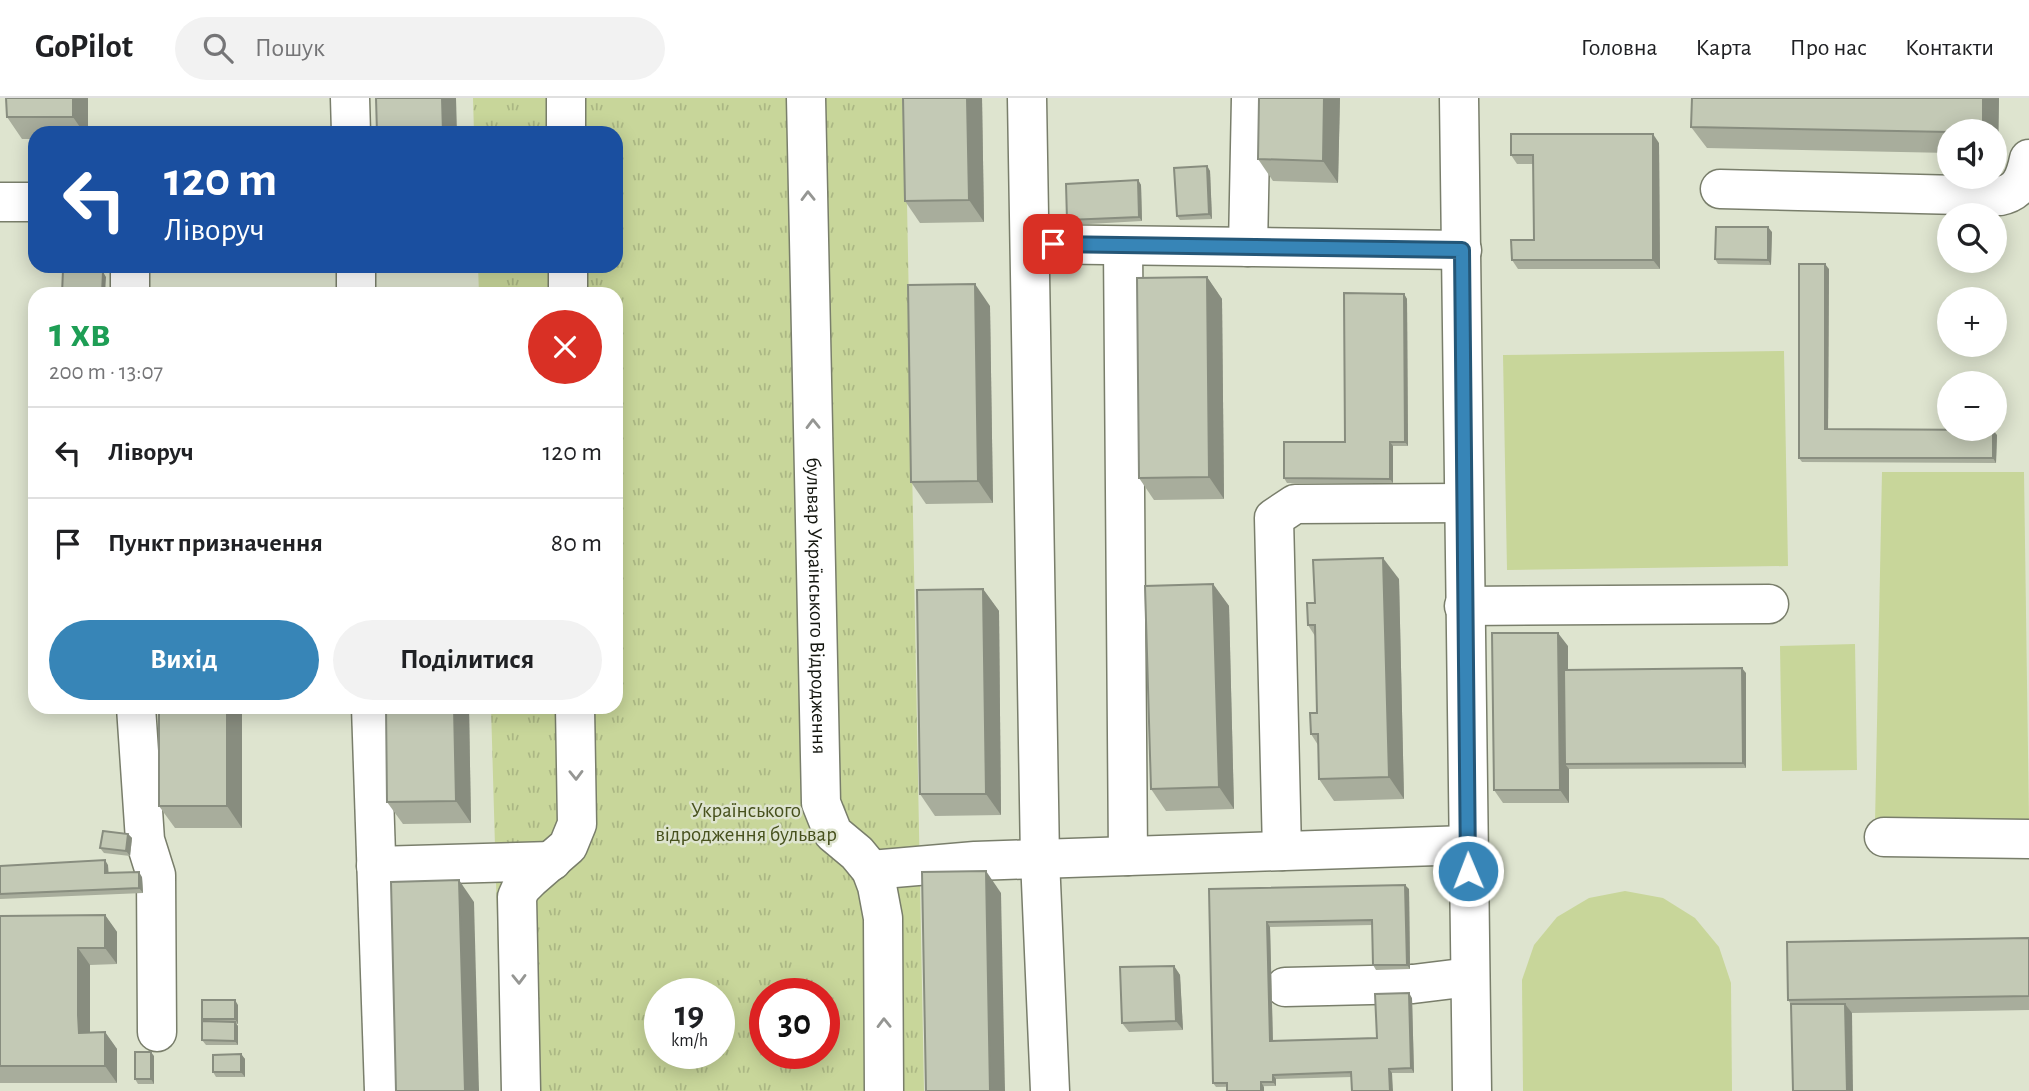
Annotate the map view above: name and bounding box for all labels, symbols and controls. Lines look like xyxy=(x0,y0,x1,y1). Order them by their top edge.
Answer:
search box xyxy=(175,17,665,80)
icon: search xyxy=(199,29,237,67)
text: GoPilot xyxy=(35,31,133,64)
text: Пошук xyxy=(255,35,325,61)
text: Головна xyxy=(1581,36,1657,60)
text: Карта xyxy=(1695,36,1752,60)
text: Про нас xyxy=(1790,36,1867,60)
text: Контакти xyxy=(1905,36,1994,60)
map controls xyxy=(1937,119,2007,441)
button: sound xyxy=(1937,119,2007,189)
icon: left xyxy=(49,154,140,245)
text: 120 m xyxy=(164,156,277,205)
one-way arrow xyxy=(800,191,816,201)
button: search xyxy=(1937,203,2007,273)
text: Ліворуч xyxy=(164,214,265,246)
pin xyxy=(1023,214,1083,274)
icon: arrive xyxy=(1034,225,1072,263)
button: + xyxy=(1937,287,2007,357)
button: close xyxy=(528,310,602,384)
text: 1 хв xyxy=(49,312,111,354)
text: 200 m · 13:07 xyxy=(49,361,163,384)
button: − xyxy=(1937,371,2007,441)
one-way arrow xyxy=(805,418,820,429)
icon: left xyxy=(49,434,87,472)
text: Ліворуч xyxy=(108,439,194,465)
text: 120 m xyxy=(542,439,602,465)
street label: бульвар Українського Відродження xyxy=(803,457,830,755)
icon: arrive xyxy=(49,525,87,563)
text: Пункт призначення xyxy=(108,530,323,556)
text: 80 m xyxy=(551,530,602,556)
button: Вихід xyxy=(49,620,319,700)
button: Поділитися xyxy=(333,620,602,700)
one-way arrow xyxy=(568,770,584,781)
park label: Українського відродження бульвар xyxy=(655,800,837,845)
position arrow xyxy=(1431,834,1505,908)
one-way arrow xyxy=(511,974,526,985)
speed limit sign: 30 xyxy=(749,978,840,1069)
text: 19 xyxy=(675,997,704,1032)
one-way arrow xyxy=(876,1017,892,1028)
text: km/h xyxy=(671,1032,708,1050)

